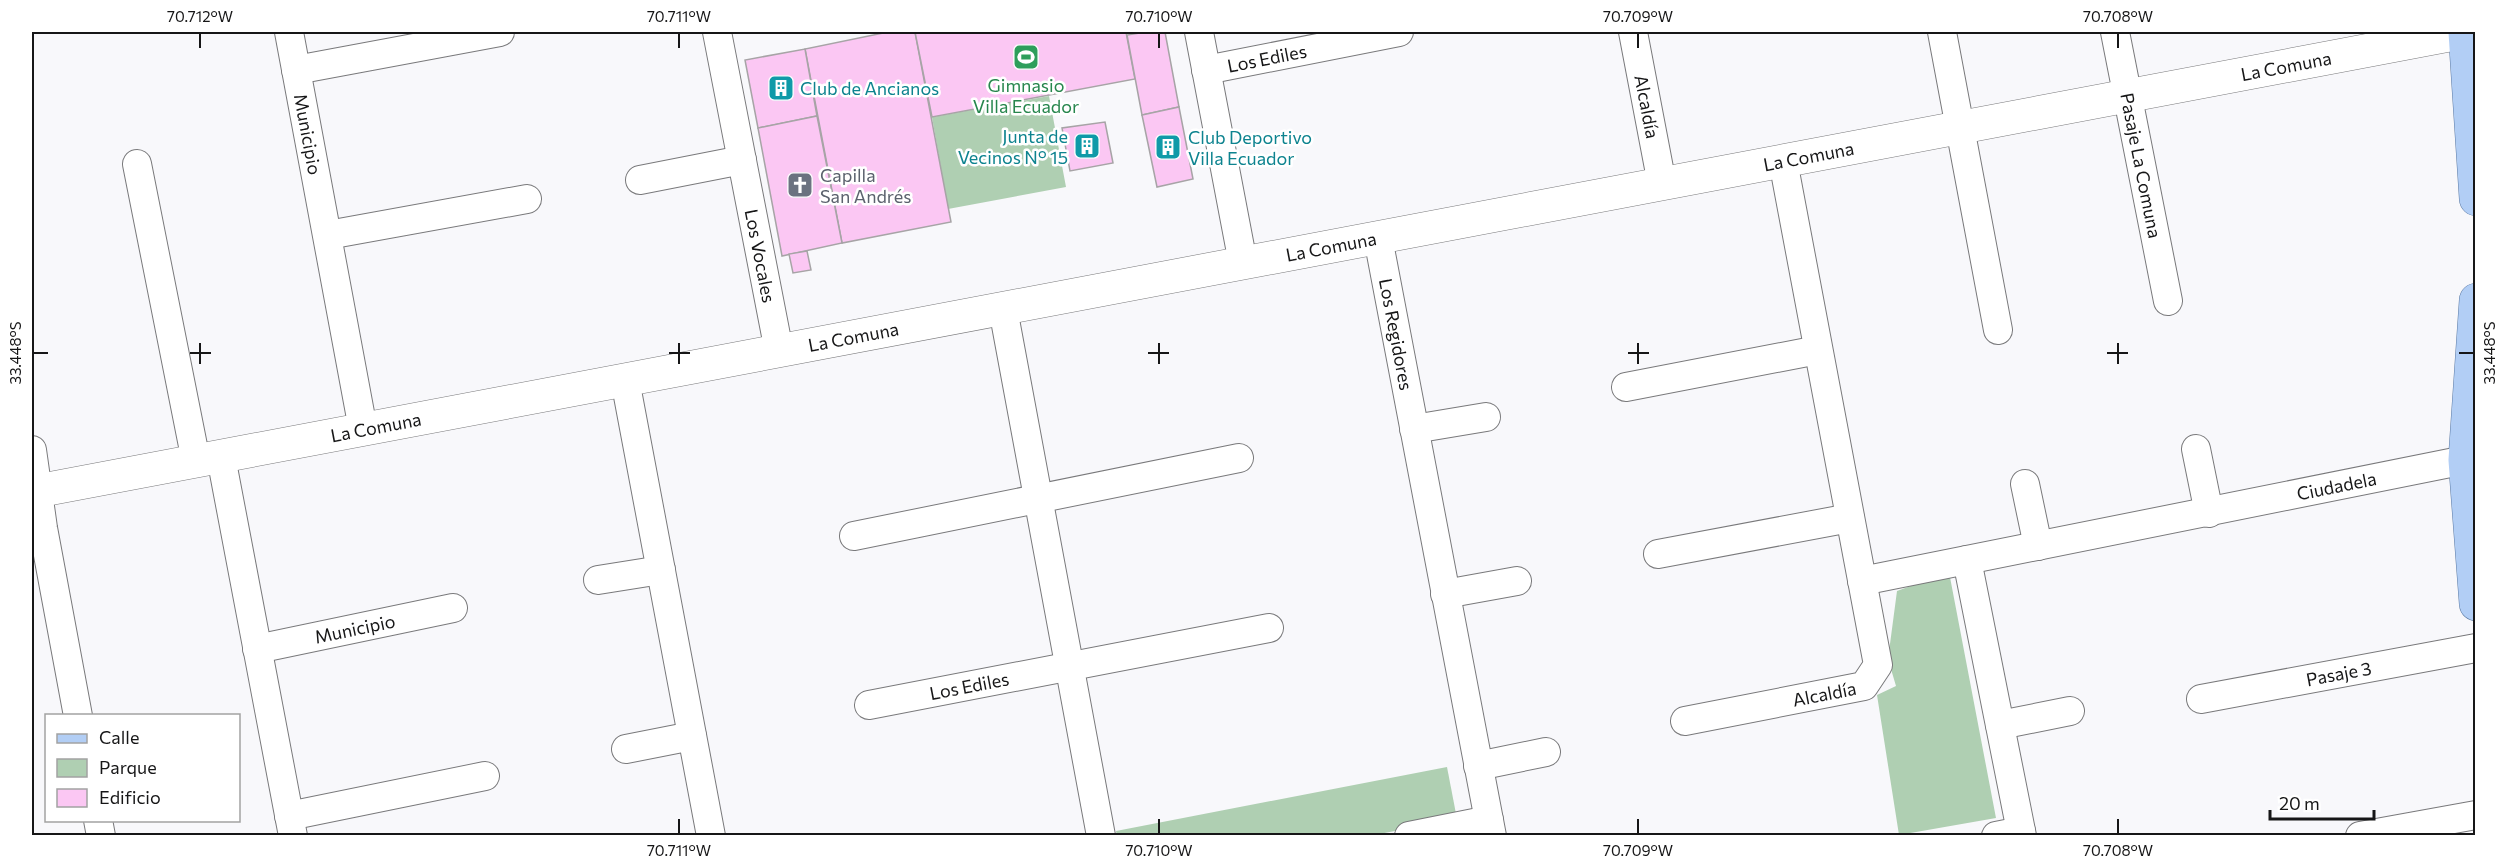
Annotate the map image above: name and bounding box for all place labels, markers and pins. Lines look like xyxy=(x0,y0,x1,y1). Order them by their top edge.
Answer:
sports icon: Gimnasio Villa Ecuador xyxy=(1011,42,1041,72)
building icon: Club de Ancianos xyxy=(766,73,796,103)
place label: Gimnasio Villa Ecuador xyxy=(973,74,1079,117)
place label: Club de Ancianos xyxy=(800,77,939,99)
place label: Junta de Vecinos N° 15 xyxy=(958,125,1068,168)
place label: Club Deportivo Villa Ecuador xyxy=(1188,126,1312,169)
building icon: Junta de Vecinos N° 15 xyxy=(1072,131,1102,161)
building icon: Club Deportivo Villa Ecuador xyxy=(1153,132,1183,162)
place label: Capilla San Andrés xyxy=(820,164,911,207)
church icon: Capilla San Andrés xyxy=(785,170,815,200)

